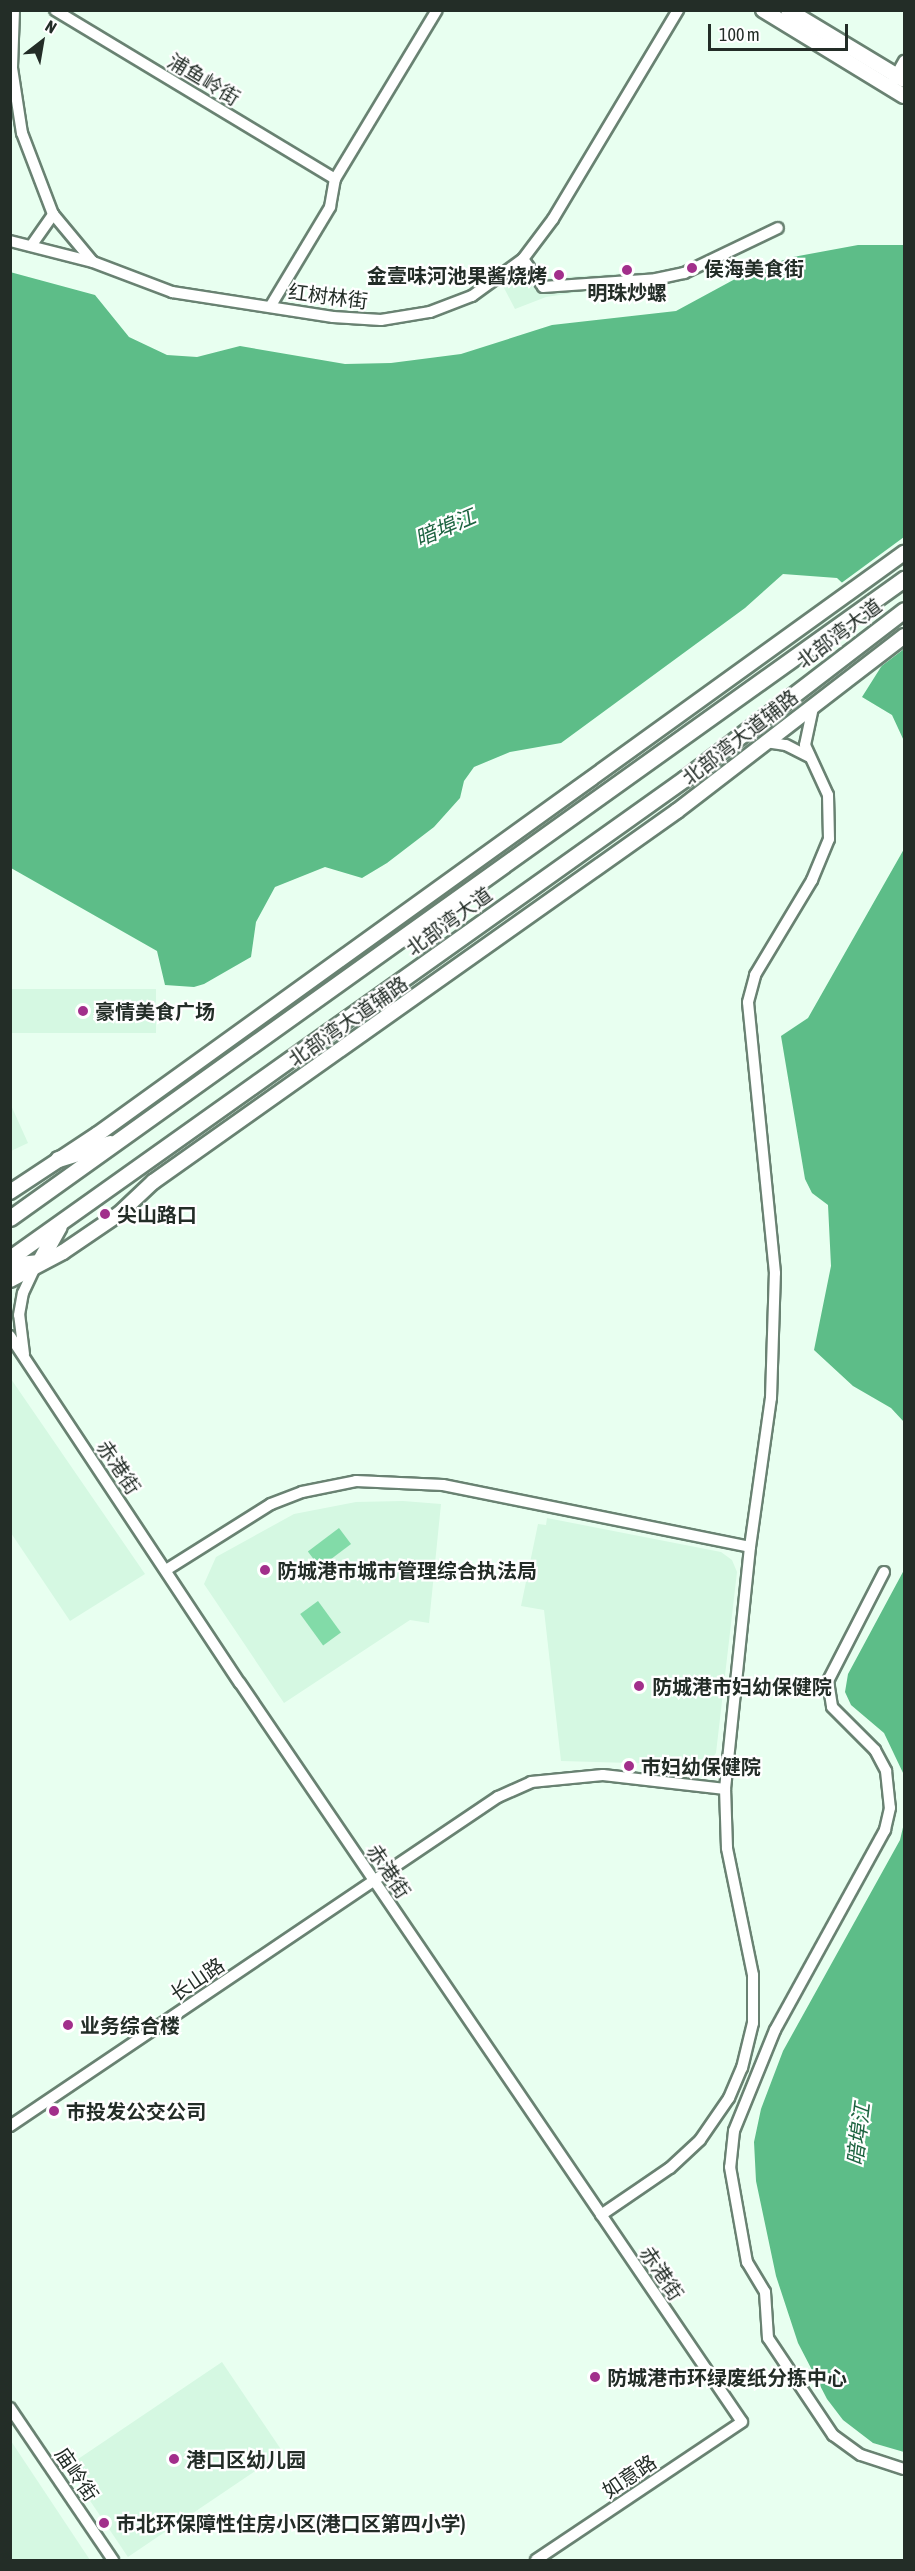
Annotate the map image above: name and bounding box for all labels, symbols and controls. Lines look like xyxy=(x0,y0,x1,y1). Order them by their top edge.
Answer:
north arrow xyxy=(12,12,72,72)
scale bar xyxy=(711,12,850,50)
text: N xyxy=(43,16,60,37)
text: 100 m xyxy=(719,24,760,45)
street label: 浦鱼岭街 xyxy=(164,48,244,110)
place label: 侯海美食街 xyxy=(704,256,804,280)
marker: 侯海美食街 xyxy=(685,261,699,275)
place label: 金壹味河池果酱烧烤 xyxy=(367,263,547,287)
marker: 明珠炒螺 xyxy=(620,263,634,277)
marker: 金壹味河池果酱烧烤 xyxy=(552,268,566,282)
street label: 红树林街 xyxy=(287,279,369,313)
place label: 明珠炒螺 xyxy=(587,280,667,304)
water label: 暗埠江 xyxy=(411,503,479,551)
street label: 北部湾大道 xyxy=(792,593,886,673)
street label: 北部湾大道辅路 xyxy=(677,684,803,790)
street label: 北部湾大道 xyxy=(401,882,497,960)
street label: 北部湾大道辅路 xyxy=(284,971,412,1071)
place label: 豪情美食广场 xyxy=(95,999,215,1023)
marker: 豪情美食广场 xyxy=(76,1004,90,1018)
place label: 尖山路口 xyxy=(117,1202,197,1226)
marker: 尖山路口 xyxy=(98,1207,112,1221)
street label: 赤港街 xyxy=(92,1435,146,1499)
place label: 防城港市城市管理综合执法局 xyxy=(277,1558,537,1582)
marker: 防城港市城市管理综合执法局 xyxy=(258,1563,272,1577)
place label: 防城港市妇幼保健院 xyxy=(652,1674,832,1698)
marker: 防城港市妇幼保健院 xyxy=(630,1677,648,1695)
place label: 巿妇幼保健院 xyxy=(641,1754,761,1778)
marker: 巿妇幼保健院 xyxy=(622,1759,636,1773)
street label: 赤港街 xyxy=(362,1839,416,1903)
street label: 长山路 xyxy=(165,1952,229,2006)
place label: 业务综合楼 xyxy=(80,2013,180,2037)
marker: 业务综合楼 xyxy=(61,2018,75,2032)
place label: 巿投发公交公司 xyxy=(66,2099,206,2123)
water label: 暗埠江 xyxy=(842,2101,874,2167)
marker: 巿投发公交公司 xyxy=(47,2104,61,2118)
street label: 赤港街 xyxy=(635,2241,689,2305)
place label: 防城港市环绿废纸分拣中心 xyxy=(607,2365,847,2389)
marker: 防城港市环绿废纸分拣中心 xyxy=(588,2370,602,2384)
street label: 庙岭街 xyxy=(50,2442,104,2506)
place label: 港口区幼儿园 xyxy=(186,2447,306,2471)
street label: 如意路 xyxy=(597,2449,661,2503)
marker: 港口区幼儿园 xyxy=(167,2452,181,2466)
place label: 巿北环保障性住房小区(港口区第四小学) xyxy=(116,2511,466,2535)
marker: 巿北环保障性住房小区(港口区第四小学) xyxy=(97,2516,111,2530)

